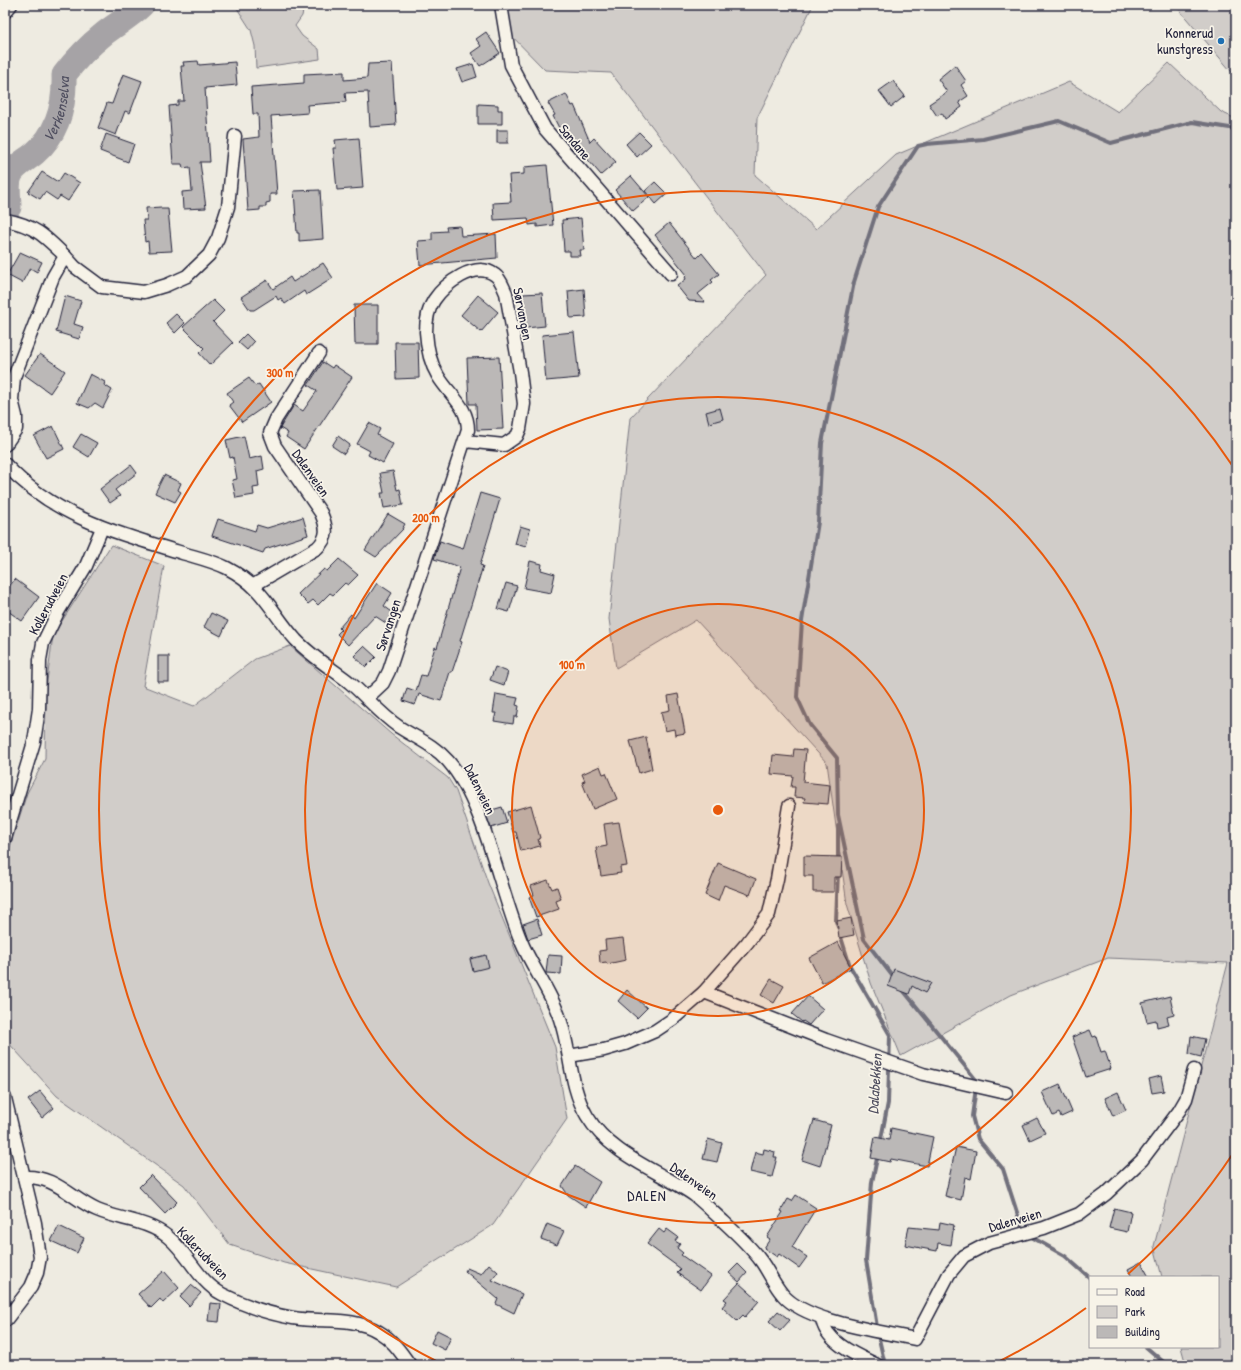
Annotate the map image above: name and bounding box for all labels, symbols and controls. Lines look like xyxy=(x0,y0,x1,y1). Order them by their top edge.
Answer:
place label: Konnerud kunstgress xyxy=(1157,23,1214,59)
marker: Konnerud kunstgress xyxy=(1216,36,1226,46)
water label: Verkenselva xyxy=(37,75,74,146)
street label: Sandane xyxy=(555,120,596,164)
street label: Sørvangen xyxy=(508,286,538,342)
text: 300 m xyxy=(266,364,294,381)
street label: Dalenveien xyxy=(288,445,335,500)
text: 200 m xyxy=(412,509,440,526)
street label: Kollerudveien xyxy=(23,570,72,638)
street label: Sørvangen xyxy=(370,597,406,653)
text: 100 m xyxy=(559,656,585,673)
street label: Dalenveien xyxy=(460,760,501,817)
centre of rings xyxy=(711,803,725,817)
water label: Dalabekken xyxy=(862,1052,887,1115)
street label: Dalenveien xyxy=(667,1157,722,1204)
district label: DALEN xyxy=(627,1185,667,1206)
street label: Dalenveien xyxy=(986,1203,1043,1236)
street label: Kollerudveien xyxy=(173,1222,234,1283)
legend xyxy=(1089,1276,1219,1348)
text: Road xyxy=(1125,1283,1145,1300)
text: Park xyxy=(1125,1303,1145,1320)
text: Building xyxy=(1125,1323,1160,1340)

